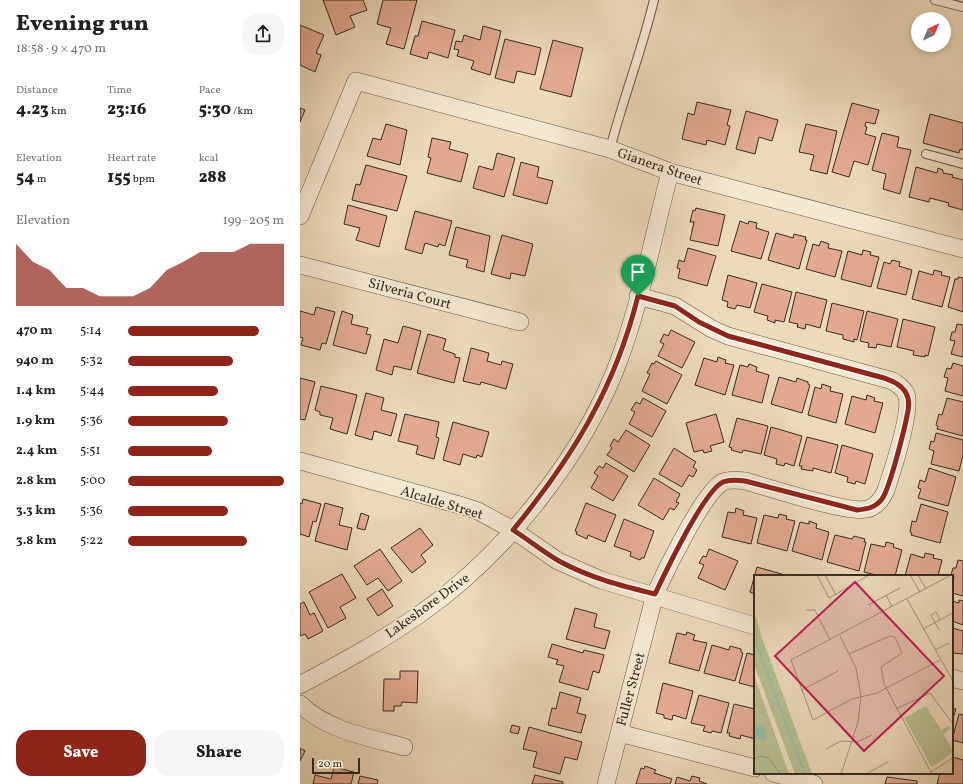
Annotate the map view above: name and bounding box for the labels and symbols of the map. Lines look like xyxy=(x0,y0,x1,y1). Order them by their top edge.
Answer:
north arrow xyxy=(911,12,951,52)
street label: Gianera Street xyxy=(614,144,705,191)
pin xyxy=(621,255,655,296)
street label: Silveria Court xyxy=(366,274,453,315)
street label: Alcalde Street xyxy=(398,482,485,525)
street label: Lakeshore Drive xyxy=(382,569,474,643)
inset map xyxy=(754,575,953,774)
street label: Fuller Street xyxy=(612,650,650,728)
scale bar xyxy=(312,756,360,775)

